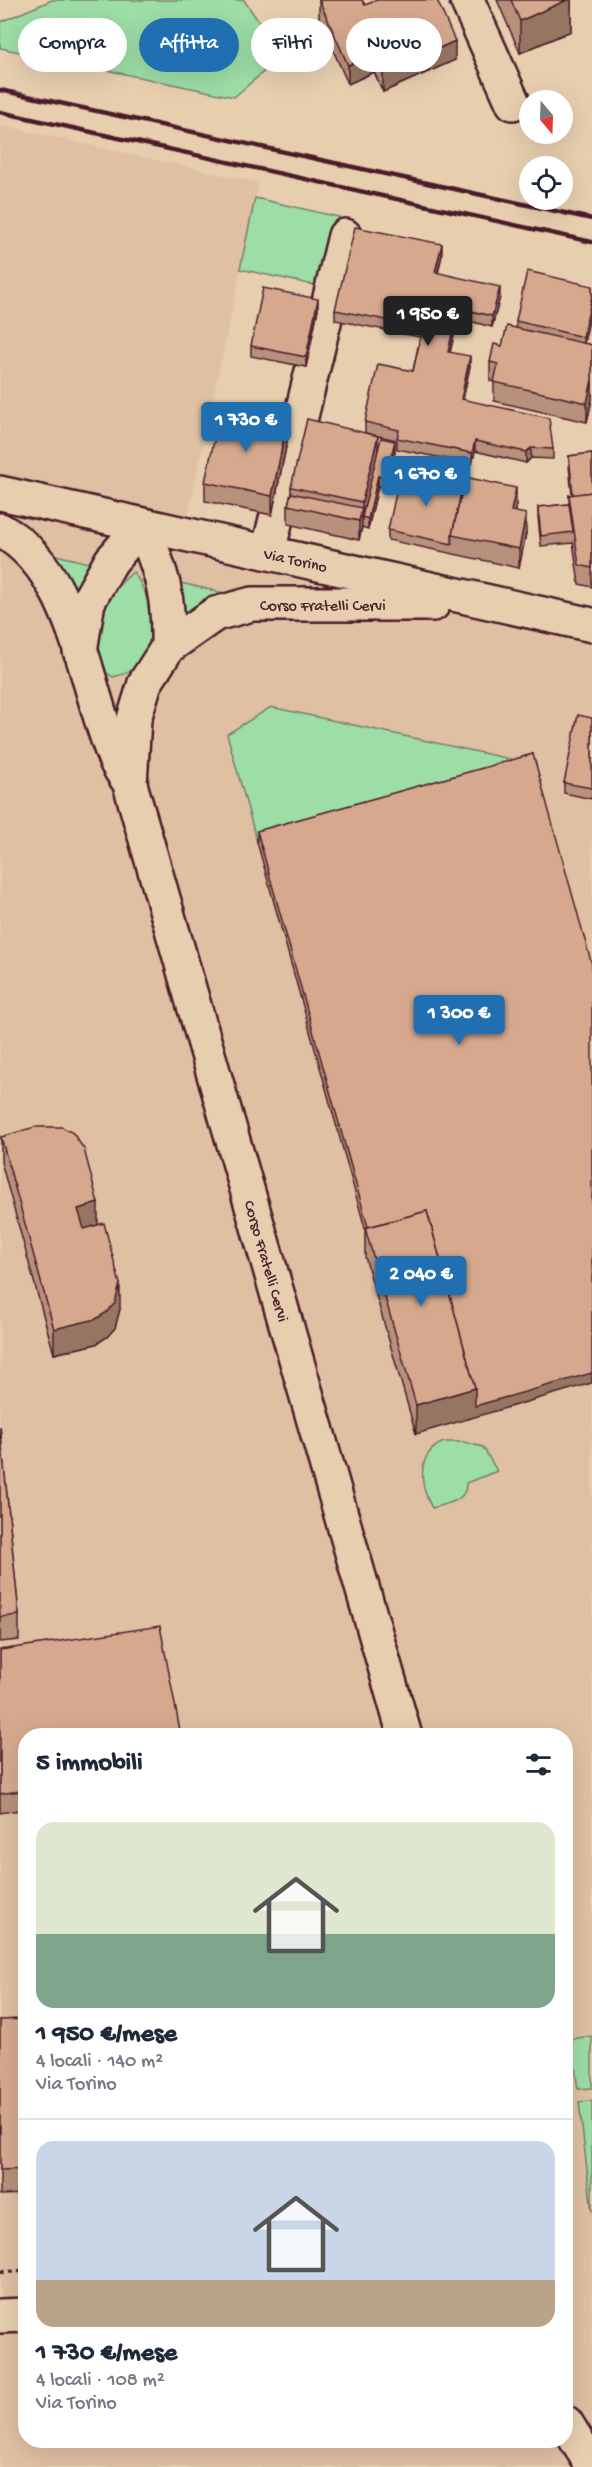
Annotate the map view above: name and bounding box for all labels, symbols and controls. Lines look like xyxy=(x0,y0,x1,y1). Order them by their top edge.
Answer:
chip: Compra xyxy=(18,18,127,72)
chip: Affitta xyxy=(139,18,239,72)
chip: Filtri xyxy=(251,18,334,72)
chip: Nuovo xyxy=(346,18,442,72)
north arrow xyxy=(519,90,573,144)
map controls xyxy=(519,90,573,210)
button: locate xyxy=(519,156,573,210)
pin: 1 950 € xyxy=(373,296,483,347)
text: 1 950 € xyxy=(397,304,459,327)
pin: 1 730 € xyxy=(191,402,301,453)
text: 1 730 € xyxy=(215,410,277,433)
pin: 1 670 € xyxy=(371,456,481,507)
text: 1 670 € xyxy=(395,464,457,487)
street label: Via Torino xyxy=(260,546,329,579)
street label: Corso Fratelli Cervi xyxy=(260,598,386,617)
pin: 1 300 € xyxy=(404,995,514,1046)
text: 1 300 € xyxy=(428,1003,490,1026)
street label: Corso Fratelli Cervi xyxy=(238,1199,291,1325)
pin: 2 040 € xyxy=(366,1256,476,1307)
text: 2 040 € xyxy=(389,1264,453,1287)
icon: filters xyxy=(522,1748,555,1781)
text: 5 immobili xyxy=(36,1749,143,1780)
icon: home xyxy=(242,1861,350,1969)
text: 1 950 €/mese xyxy=(36,2020,177,2051)
text: 4 locali · 140 m² xyxy=(36,2051,163,2074)
text: Via Torino xyxy=(36,2074,117,2097)
icon: home xyxy=(242,2180,350,2288)
text: 1 730 €/mese xyxy=(36,2339,177,2370)
text: 4 locali · 108 m² xyxy=(36,2370,165,2393)
text: Via Torino xyxy=(36,2393,117,2416)

